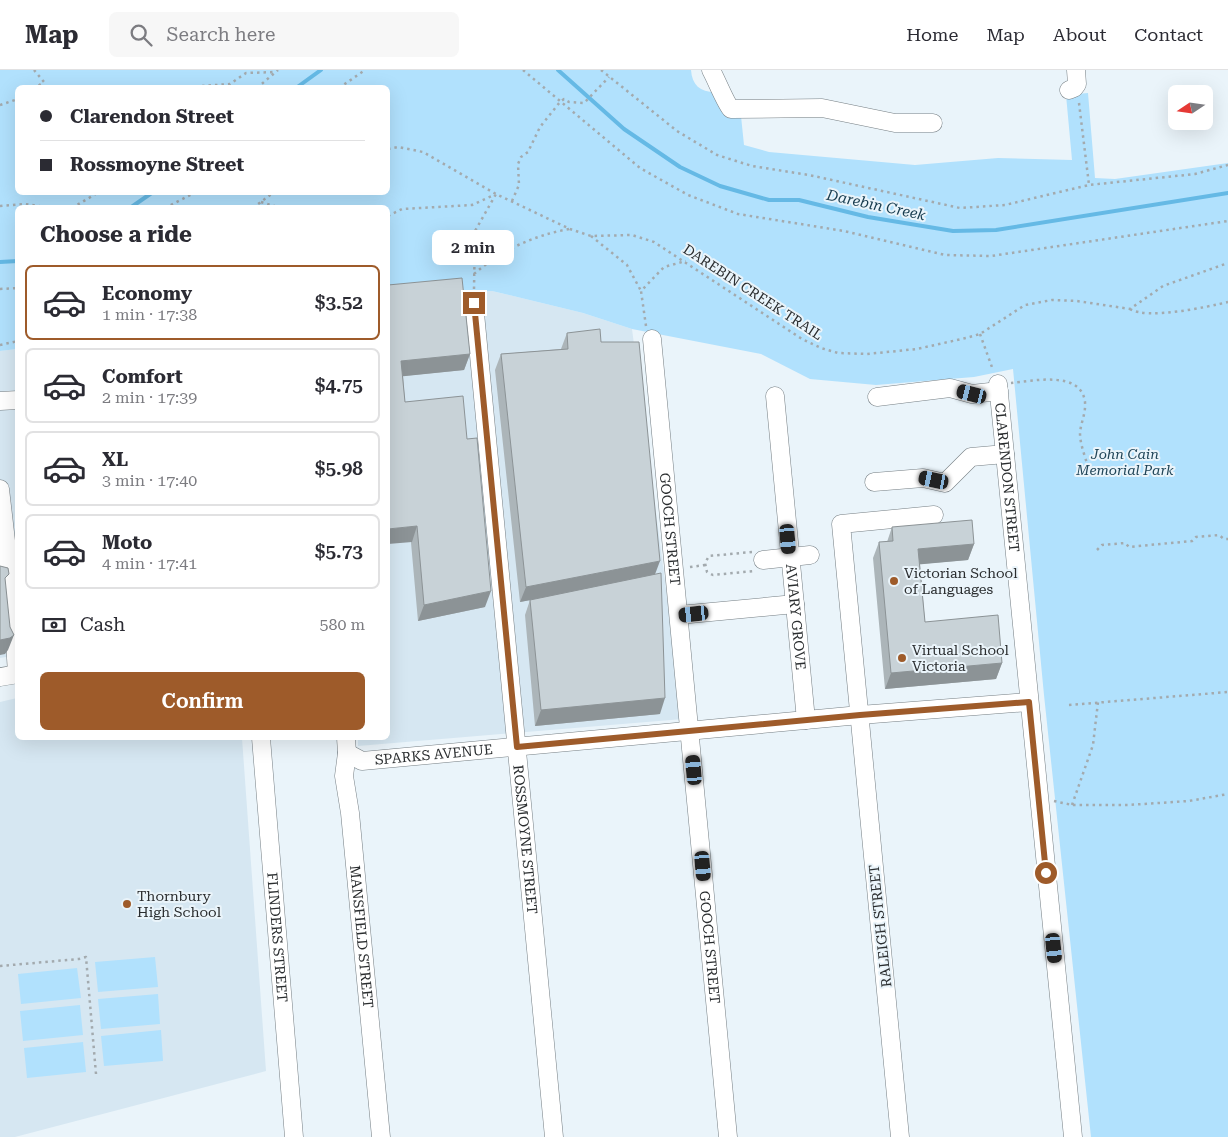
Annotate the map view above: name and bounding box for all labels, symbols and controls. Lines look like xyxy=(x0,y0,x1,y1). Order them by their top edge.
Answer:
search box xyxy=(109,12,459,57)
text: Map xyxy=(25,21,79,49)
icon: search xyxy=(127,21,155,49)
text: Search here xyxy=(167,23,275,46)
text: Home xyxy=(906,24,958,45)
text: Map xyxy=(986,24,1025,45)
text: About xyxy=(1053,24,1106,45)
text: Contact xyxy=(1134,24,1203,45)
north arrow xyxy=(1168,85,1212,130)
map controls xyxy=(1168,85,1213,130)
text: Clarendon Street xyxy=(70,105,234,128)
text: Rossmoyne Street xyxy=(70,153,244,176)
water label: Darebin Creek xyxy=(824,186,928,224)
text: Choose a ride xyxy=(40,222,192,247)
callout: 2 min xyxy=(433,230,515,266)
text: 2 min xyxy=(451,238,495,257)
street label: DAREBIN CREEK TRAIL xyxy=(680,241,826,343)
icon: car xyxy=(42,280,87,325)
text: Economy xyxy=(102,282,192,305)
text: $3.52 xyxy=(315,291,363,314)
route end xyxy=(463,292,485,314)
text: 1 min · 17:38 xyxy=(102,305,197,324)
icon: car xyxy=(42,363,87,408)
text: Comfort xyxy=(102,365,183,388)
text: $4.75 xyxy=(315,374,363,397)
car xyxy=(955,383,988,405)
text: 2 min · 17:39 xyxy=(102,388,197,407)
street label: CLARENDON STREET xyxy=(992,402,1023,553)
icon: car xyxy=(42,446,87,491)
park label: John Cain Memorial Park xyxy=(1075,446,1174,478)
text: XL xyxy=(102,448,128,471)
text: $5.98 xyxy=(315,457,363,480)
car xyxy=(917,470,950,490)
text: 3 min · 17:40 xyxy=(102,471,197,490)
street label: GOOCH STREET xyxy=(657,472,683,586)
car xyxy=(779,523,796,555)
icon: car xyxy=(42,529,87,574)
text: Moto xyxy=(102,531,152,554)
text: $5.73 xyxy=(315,540,363,563)
text: 4 min · 17:41 xyxy=(102,554,197,573)
street label: AVIARY GROVE xyxy=(783,563,809,671)
place label: Victorian School of Languages xyxy=(904,565,1018,597)
marker: Victorian School of Languages xyxy=(888,575,900,587)
car xyxy=(678,605,709,623)
icon: cash xyxy=(40,611,68,639)
text: Cash xyxy=(80,613,125,636)
text: 580 m xyxy=(319,615,365,634)
place label: Virtual School Victoria xyxy=(912,642,1010,674)
marker: Virtual School Victoria xyxy=(896,652,908,664)
button: Confirm xyxy=(40,672,365,730)
street label: SPARKS AVENUE xyxy=(374,741,493,768)
car xyxy=(685,754,702,786)
street label: ROSSMOYNE STREET xyxy=(510,764,541,915)
car xyxy=(694,850,711,882)
route start xyxy=(1035,862,1057,884)
street label: MANSFIELD STREET xyxy=(347,864,377,1009)
street label: RALEIGH STREET xyxy=(866,864,894,988)
street label: FLINDERS STREET xyxy=(264,872,291,1003)
place label: Thornbury High School xyxy=(137,888,222,920)
street label: GOOCH STREET xyxy=(697,890,723,1004)
marker: Thornbury High School xyxy=(121,898,133,910)
car xyxy=(1044,932,1063,964)

